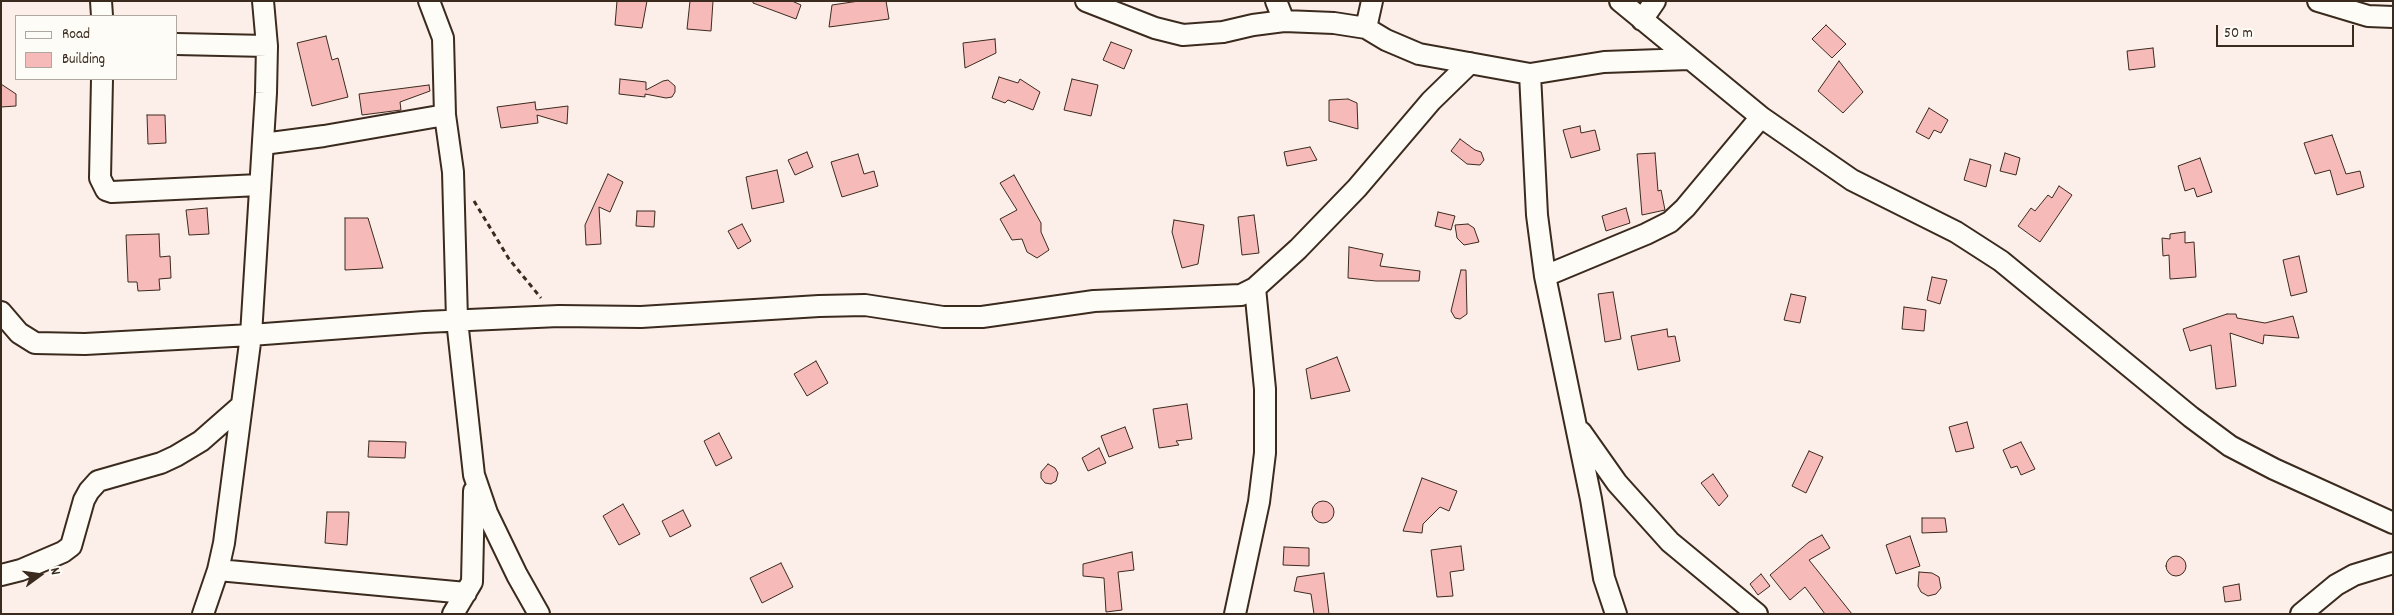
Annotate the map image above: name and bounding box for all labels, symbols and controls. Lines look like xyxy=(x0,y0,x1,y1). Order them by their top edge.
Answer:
legend xyxy=(15,15,178,80)
scale bar xyxy=(2219,15,2356,47)
text: 50 m xyxy=(2224,23,2253,45)
text: Road xyxy=(62,24,90,46)
text: Building xyxy=(62,49,105,71)
north arrow xyxy=(15,550,65,600)
text: N xyxy=(44,566,65,577)

